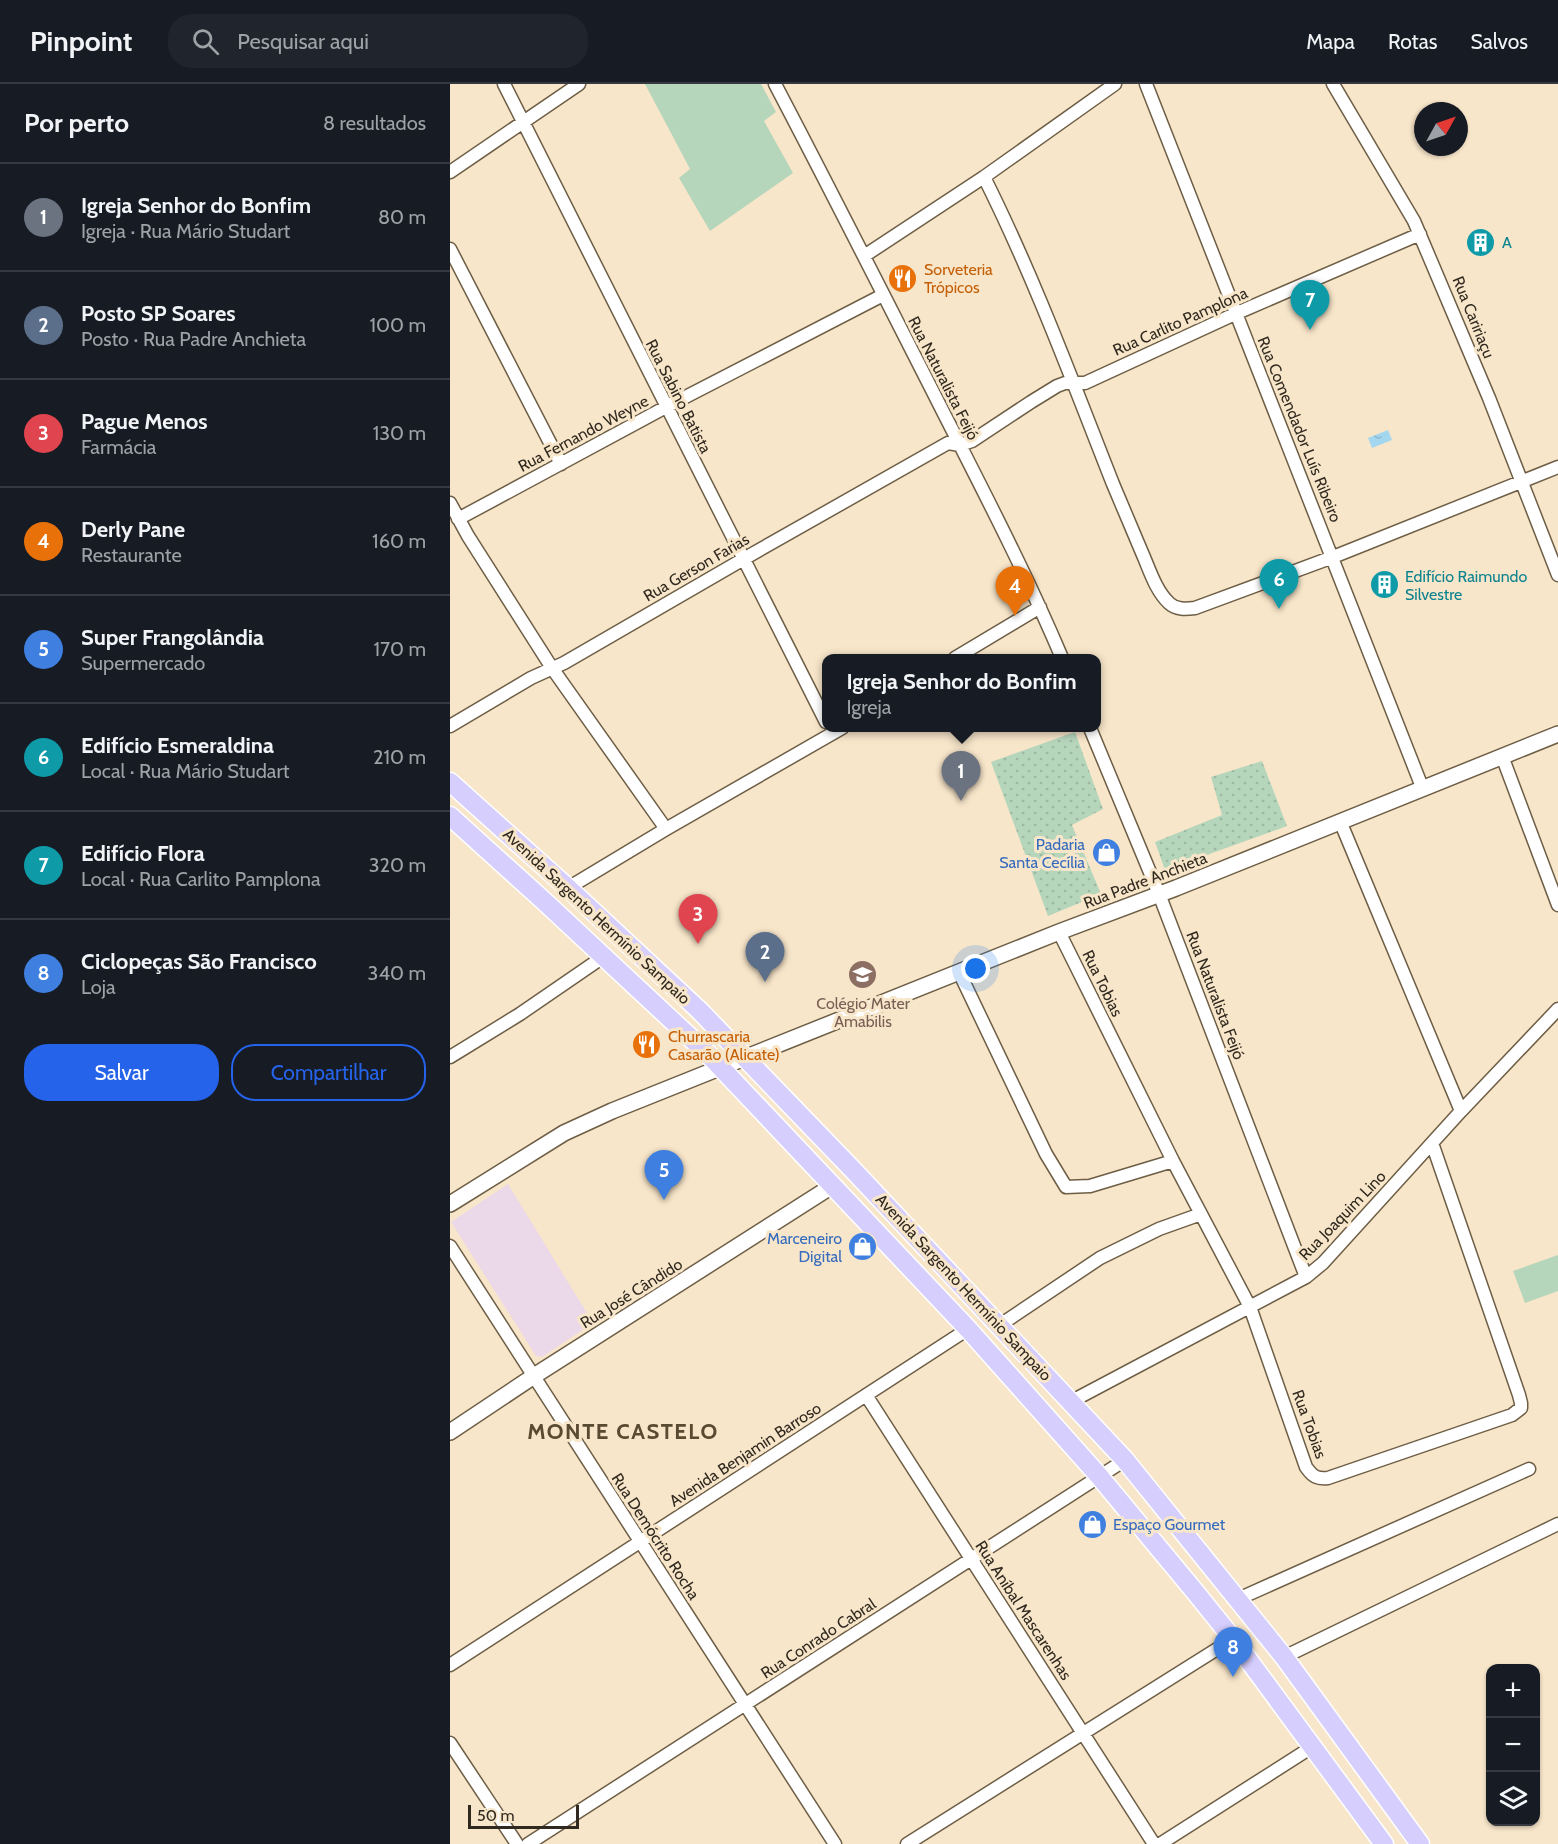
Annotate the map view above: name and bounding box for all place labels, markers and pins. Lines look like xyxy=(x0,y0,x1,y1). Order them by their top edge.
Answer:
building icon: A xyxy=(1465,226,1497,258)
place label: A xyxy=(1502,233,1512,252)
place label: Sorveteria Trópicos xyxy=(924,260,993,297)
restaurant icon: Sorveteria Trópicos xyxy=(887,262,919,294)
pin: 7 xyxy=(1290,280,1330,330)
pin: 6 xyxy=(1260,560,1298,609)
pin: 4 xyxy=(996,566,1034,616)
place label: Edifício Raimundo Silvestre xyxy=(1405,567,1528,604)
building icon: Edifício Raimundo Silvestre xyxy=(1368,569,1400,601)
pin: 1 xyxy=(942,752,980,801)
place label: Padaria Santa Cecília xyxy=(999,835,1085,872)
shop icon: Padaria Santa Cecília xyxy=(1090,837,1122,869)
pin: 3 xyxy=(678,894,718,944)
pin: 2 xyxy=(746,932,784,982)
school or university icon: Colégio Mater Amabilis xyxy=(847,959,879,991)
place label: Colégio Mater Amabilis xyxy=(816,994,911,1031)
place label: Churrascaria Casarão (Alicate) xyxy=(668,1027,780,1064)
restaurant icon: Churrascaria Casarão (Alicate) xyxy=(631,1029,663,1061)
pin: 5 xyxy=(644,1150,684,1200)
place label: Marceneiro Digital xyxy=(767,1229,842,1266)
shop icon: Marceneiro Digital xyxy=(847,1231,879,1263)
shop icon: Espaço Gourmet xyxy=(1076,1508,1108,1540)
place label: Espaço Gourmet xyxy=(1113,1515,1226,1534)
pin: 8 xyxy=(1214,1628,1252,1677)

